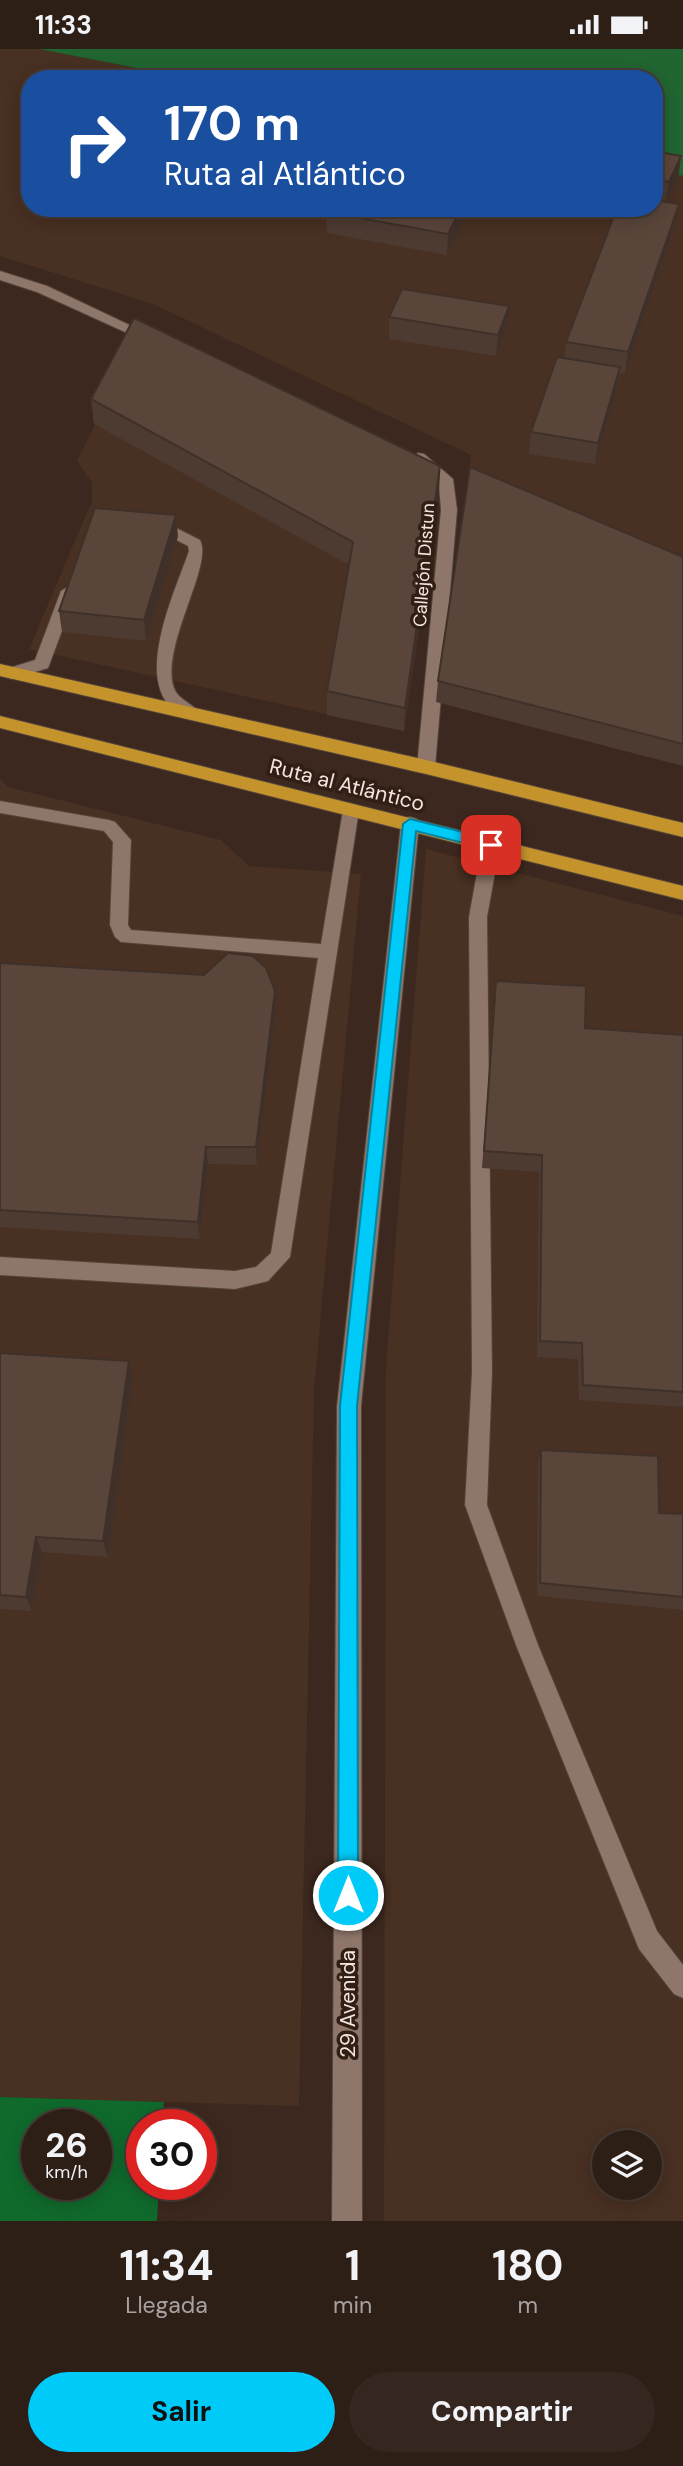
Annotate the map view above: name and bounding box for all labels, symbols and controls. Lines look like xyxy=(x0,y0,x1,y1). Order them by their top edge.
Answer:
text: 11:33 xyxy=(35,8,92,42)
text: 170 m xyxy=(164,91,300,155)
icon: right xyxy=(49,98,140,189)
text: Ruta al Atlántico xyxy=(164,153,406,195)
street label: Callejón Distun xyxy=(408,502,440,628)
street label: Ruta al Atlántico xyxy=(267,752,427,818)
pin xyxy=(461,815,521,875)
icon: arrive xyxy=(472,826,510,864)
position arrow xyxy=(311,1858,385,1932)
street label: 29 Avenida xyxy=(334,1950,362,2058)
speed limit sign: 30 xyxy=(126,2109,217,2200)
text: 26 xyxy=(45,2122,88,2168)
map controls xyxy=(592,2130,662,2200)
button: layers xyxy=(592,2130,662,2200)
text: km/h xyxy=(45,2160,88,2184)
text: 11:34 xyxy=(120,2238,213,2293)
text: 1 xyxy=(345,2238,360,2293)
text: 180 xyxy=(492,2238,563,2293)
text: Llegada xyxy=(125,2290,208,2320)
text: min xyxy=(333,2290,372,2320)
text: m xyxy=(517,2290,538,2320)
button: Salir xyxy=(28,2372,335,2452)
button: Compartir xyxy=(349,2372,655,2452)

